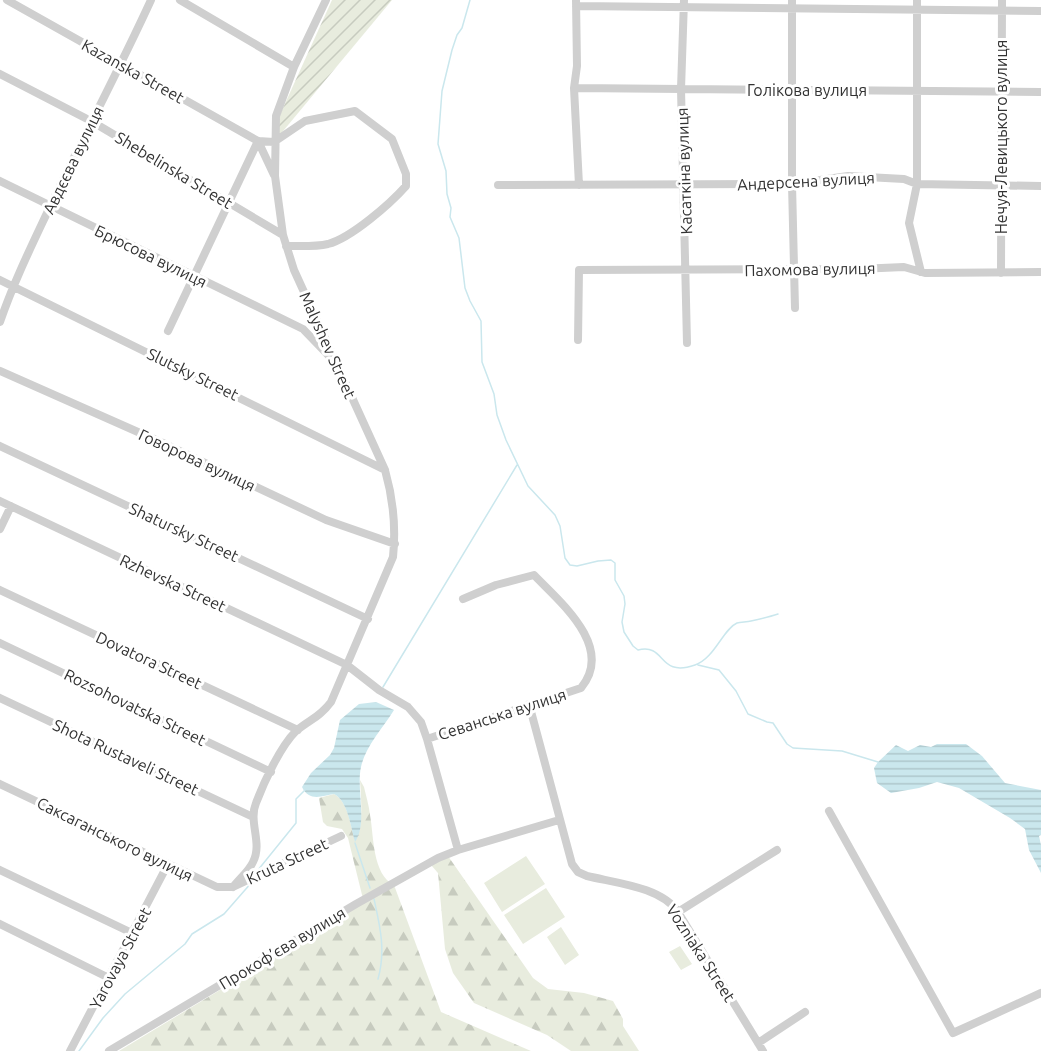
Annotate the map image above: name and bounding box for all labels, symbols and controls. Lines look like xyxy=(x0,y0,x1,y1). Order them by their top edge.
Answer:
street label: Kazanska Street xyxy=(79,35,188,107)
street label: Нечуя-Левицького вулиця xyxy=(992,40,1010,234)
street label: Голікова вулиця xyxy=(747,81,867,99)
street label: Авдєєва вулиця xyxy=(39,103,107,217)
street label: Касаткіна вулиця xyxy=(673,107,695,235)
street label: Shebelinska Street xyxy=(112,128,236,212)
street label: Андерсена вулиця xyxy=(737,168,875,194)
street label: Брюсова вулиця xyxy=(92,221,210,291)
street label: Пахомова вулиця xyxy=(744,259,876,279)
street label: Malyshev Street xyxy=(296,289,360,402)
street label: Slutsky Street xyxy=(145,344,242,404)
street label: Говорова вулиця xyxy=(136,425,258,495)
street label: Shatursky Street xyxy=(127,499,242,565)
street label: Rzhevska Street xyxy=(117,551,229,616)
street label: Dovatora Street xyxy=(93,628,205,693)
street label: Rozsohovatska Street xyxy=(61,665,209,749)
street label: Севанська вулиця xyxy=(436,685,568,743)
street label: Shota Rustaveli Street xyxy=(50,715,202,799)
street label: Саксаганського вулиця xyxy=(34,793,196,885)
street label: Kruta Street xyxy=(243,834,331,888)
street label: Vozniaka Street xyxy=(663,901,739,1005)
street label: Yarovaya Street xyxy=(86,903,155,1012)
street label: Прокоф’єва вулиця xyxy=(216,903,348,993)

